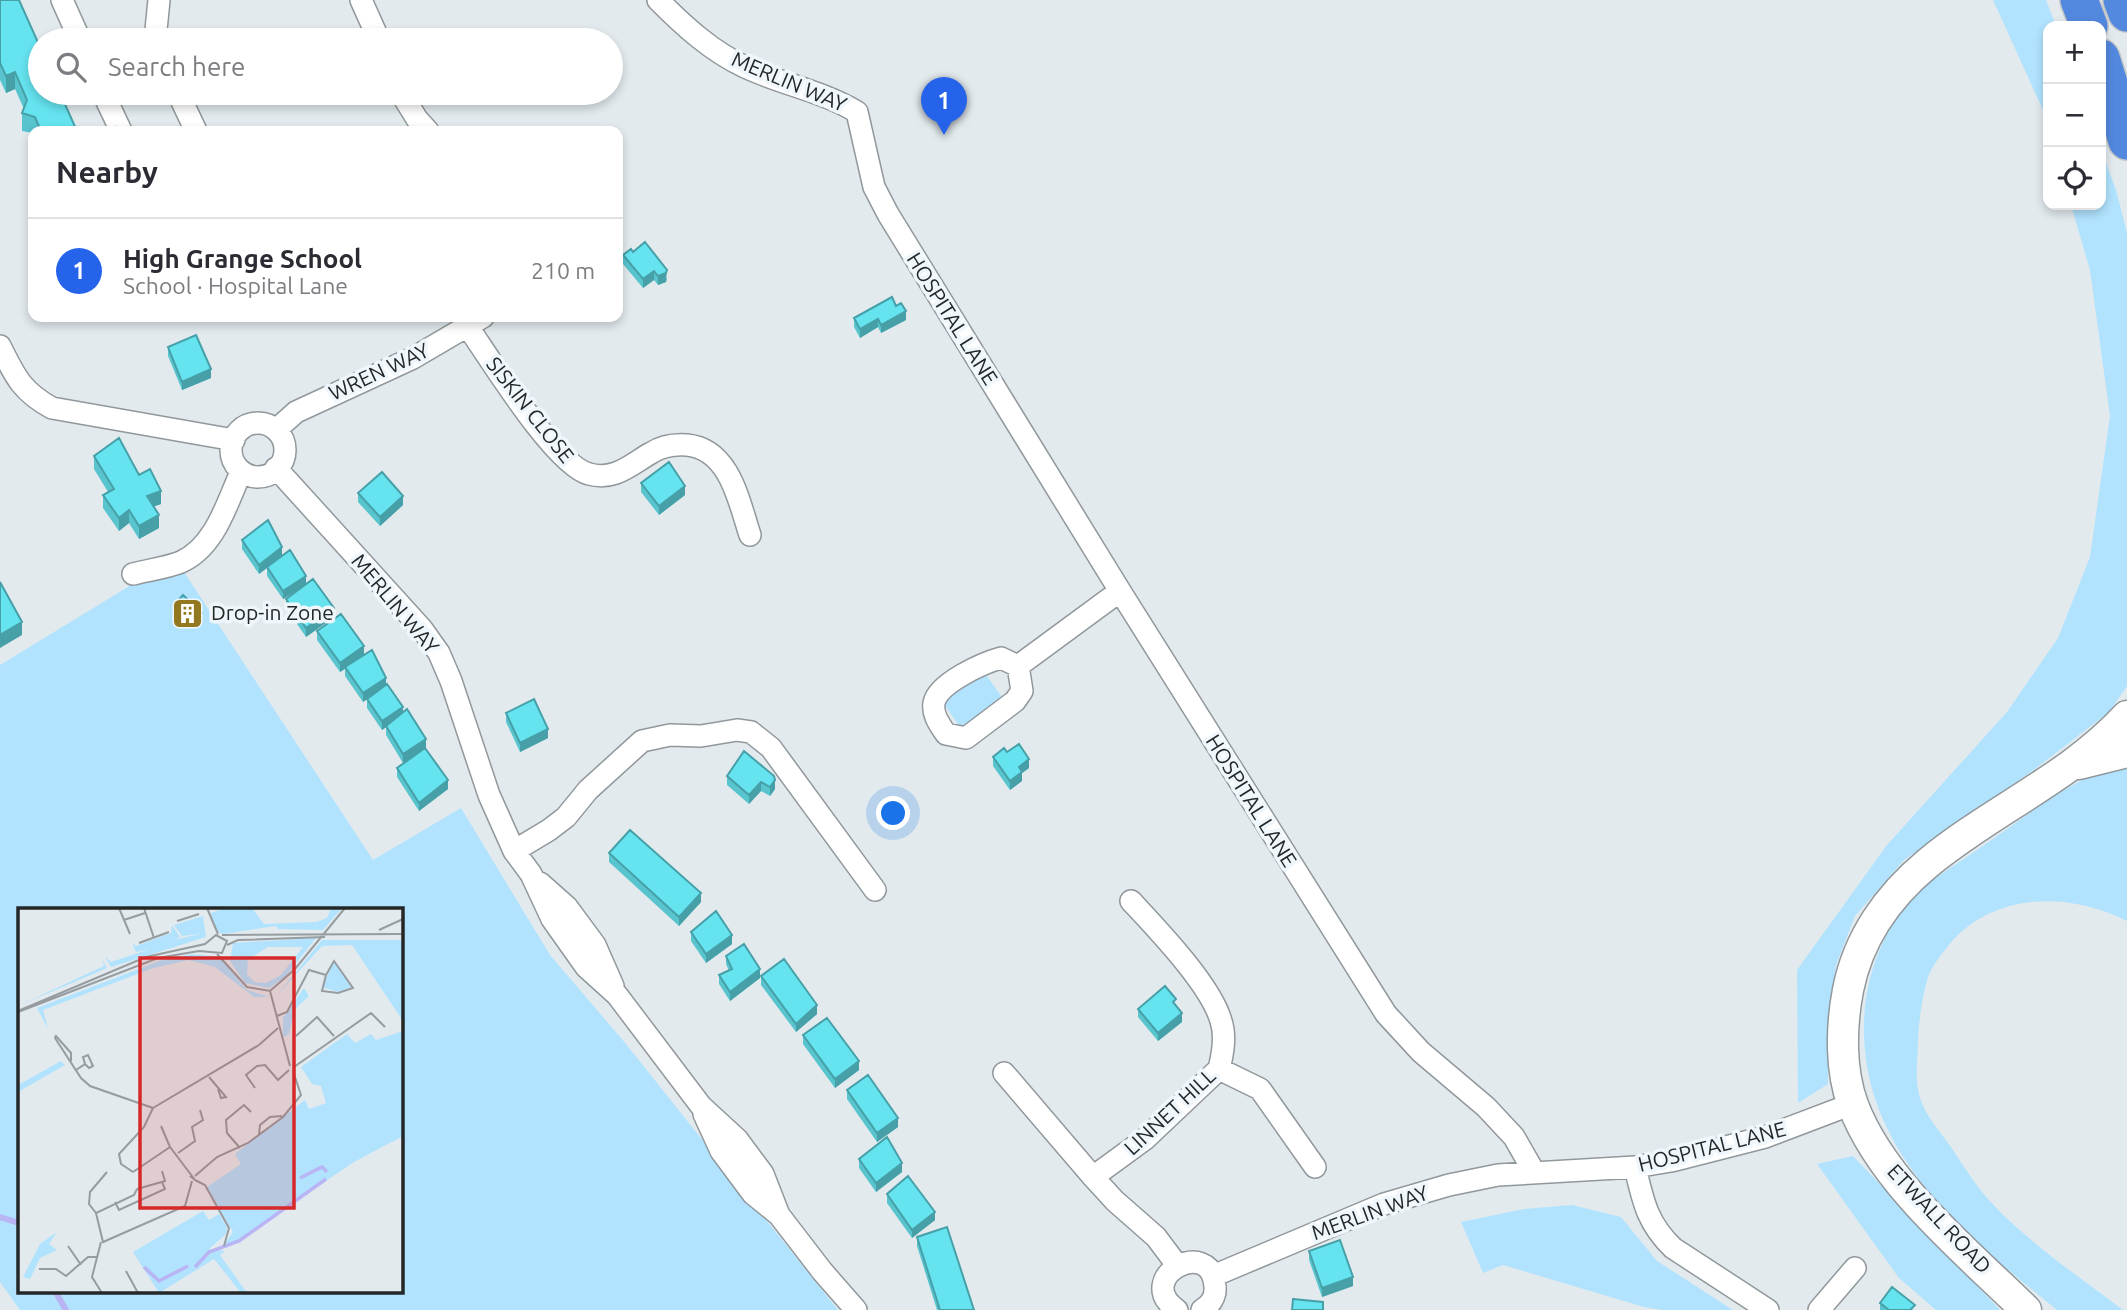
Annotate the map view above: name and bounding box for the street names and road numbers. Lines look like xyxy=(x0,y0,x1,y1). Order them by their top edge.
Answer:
street label: MERLIN WAY xyxy=(728,46,850,116)
street label: HOSPITAL LANE xyxy=(903,248,1003,389)
street label: WREN WAY xyxy=(325,337,432,405)
street label: SISKIN CLOSE xyxy=(482,352,579,467)
street label: MERLIN WAY xyxy=(347,549,444,658)
street label: HOSPITAL LANE xyxy=(1202,730,1302,871)
street label: LINNET HILL xyxy=(1119,1063,1220,1160)
street label: HOSPITAL LANE xyxy=(1635,1116,1788,1176)
street label: ETWALL ROAD xyxy=(1883,1159,1996,1278)
street label: MERLIN WAY xyxy=(1308,1180,1431,1244)

